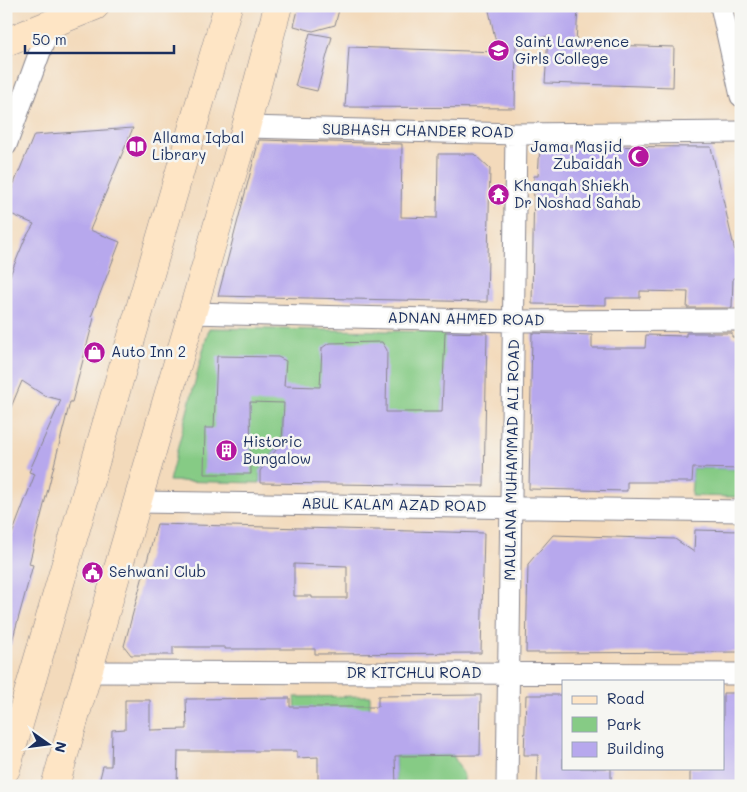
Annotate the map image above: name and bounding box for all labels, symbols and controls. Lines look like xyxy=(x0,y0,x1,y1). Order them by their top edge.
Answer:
scale bar xyxy=(25,22,174,54)
text: 50 m xyxy=(32,29,67,49)
place label: Saint Lawrence Girls College xyxy=(515,31,629,68)
school or university icon: Saint Lawrence Girls College xyxy=(487,39,511,63)
street label: SUBHASH CHANDER ROAD xyxy=(322,118,514,142)
place label: Allama Iqbal Library xyxy=(152,127,244,164)
library icon: Allama Iqbal Library xyxy=(124,135,148,159)
place label: Jama Masjid Zubaidah xyxy=(531,136,622,173)
mosque icon: Jama Masjid Zubaidah xyxy=(626,144,650,168)
place label: Khanqah Shiekh Dr Noshad Sahab xyxy=(514,175,641,212)
temple icon: Khanqah Shiekh Dr Noshad Sahab xyxy=(486,183,510,207)
street label: ADNAN AHMED ROAD xyxy=(387,307,545,329)
street label: MAULANA MUHAMMAD ALI ROAD xyxy=(499,339,523,581)
shop icon: Auto Inn 2 xyxy=(83,340,107,364)
place label: Auto Inn 2 xyxy=(111,341,186,361)
place label: Historic Bungalow xyxy=(243,431,311,468)
building icon: Historic Bungalow xyxy=(215,439,239,463)
street label: ABUL KALAM AZAD ROAD xyxy=(301,492,487,516)
public building icon: Sehwani Club xyxy=(81,560,105,584)
place label: Sehwani Club xyxy=(109,561,206,581)
street label: DR KITCHLU ROAD xyxy=(346,662,482,682)
legend xyxy=(562,680,724,770)
text: Road xyxy=(607,688,644,708)
text: Park xyxy=(607,714,641,734)
north arrow xyxy=(22,720,72,770)
text: Building xyxy=(607,738,664,758)
text: N xyxy=(51,740,72,755)

